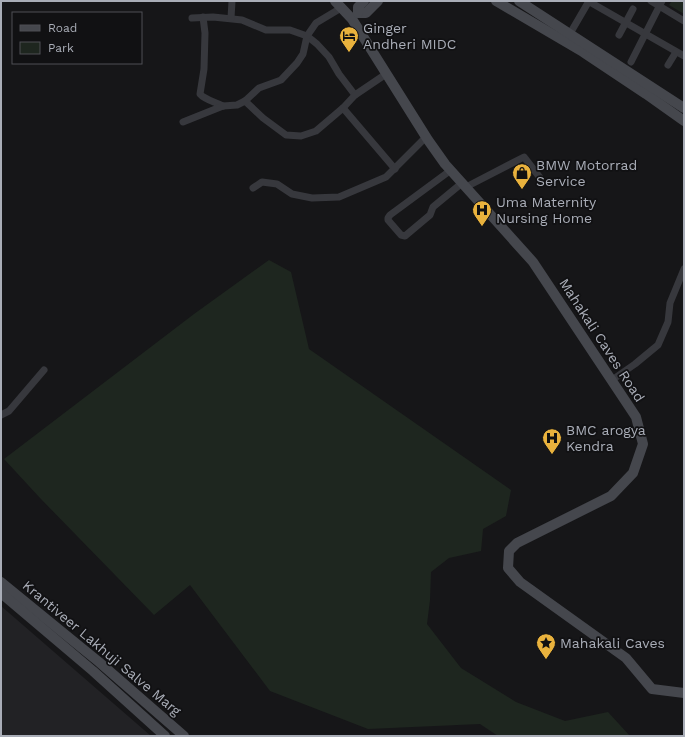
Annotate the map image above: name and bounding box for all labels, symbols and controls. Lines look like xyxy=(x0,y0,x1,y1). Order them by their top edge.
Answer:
legend xyxy=(12,12,142,64)
place label: Ginger Andheri MIDC xyxy=(363,20,456,52)
text: Road xyxy=(48,21,77,35)
hotel icon: Ginger Andheri MIDC xyxy=(338,25,360,53)
text: Park xyxy=(48,41,74,55)
place label: BMW Motorrad Service xyxy=(536,157,637,189)
shop icon: BMW Motorrad Service xyxy=(511,162,533,190)
place label: Uma Maternity Nursing Home xyxy=(496,194,597,226)
hospital icon: Uma Maternity Nursing Home xyxy=(471,199,493,227)
street label: Mahakali Caves Road xyxy=(556,275,648,405)
place label: BMC arogya Kendra xyxy=(566,422,646,454)
hospital icon: BMC arogya Kendra xyxy=(541,427,563,455)
street label: Krantiveer Lakhuji Salve Marg xyxy=(20,577,185,719)
place icon: Mahakali Caves xyxy=(535,632,557,660)
place label: Mahakali Caves xyxy=(560,635,665,651)

